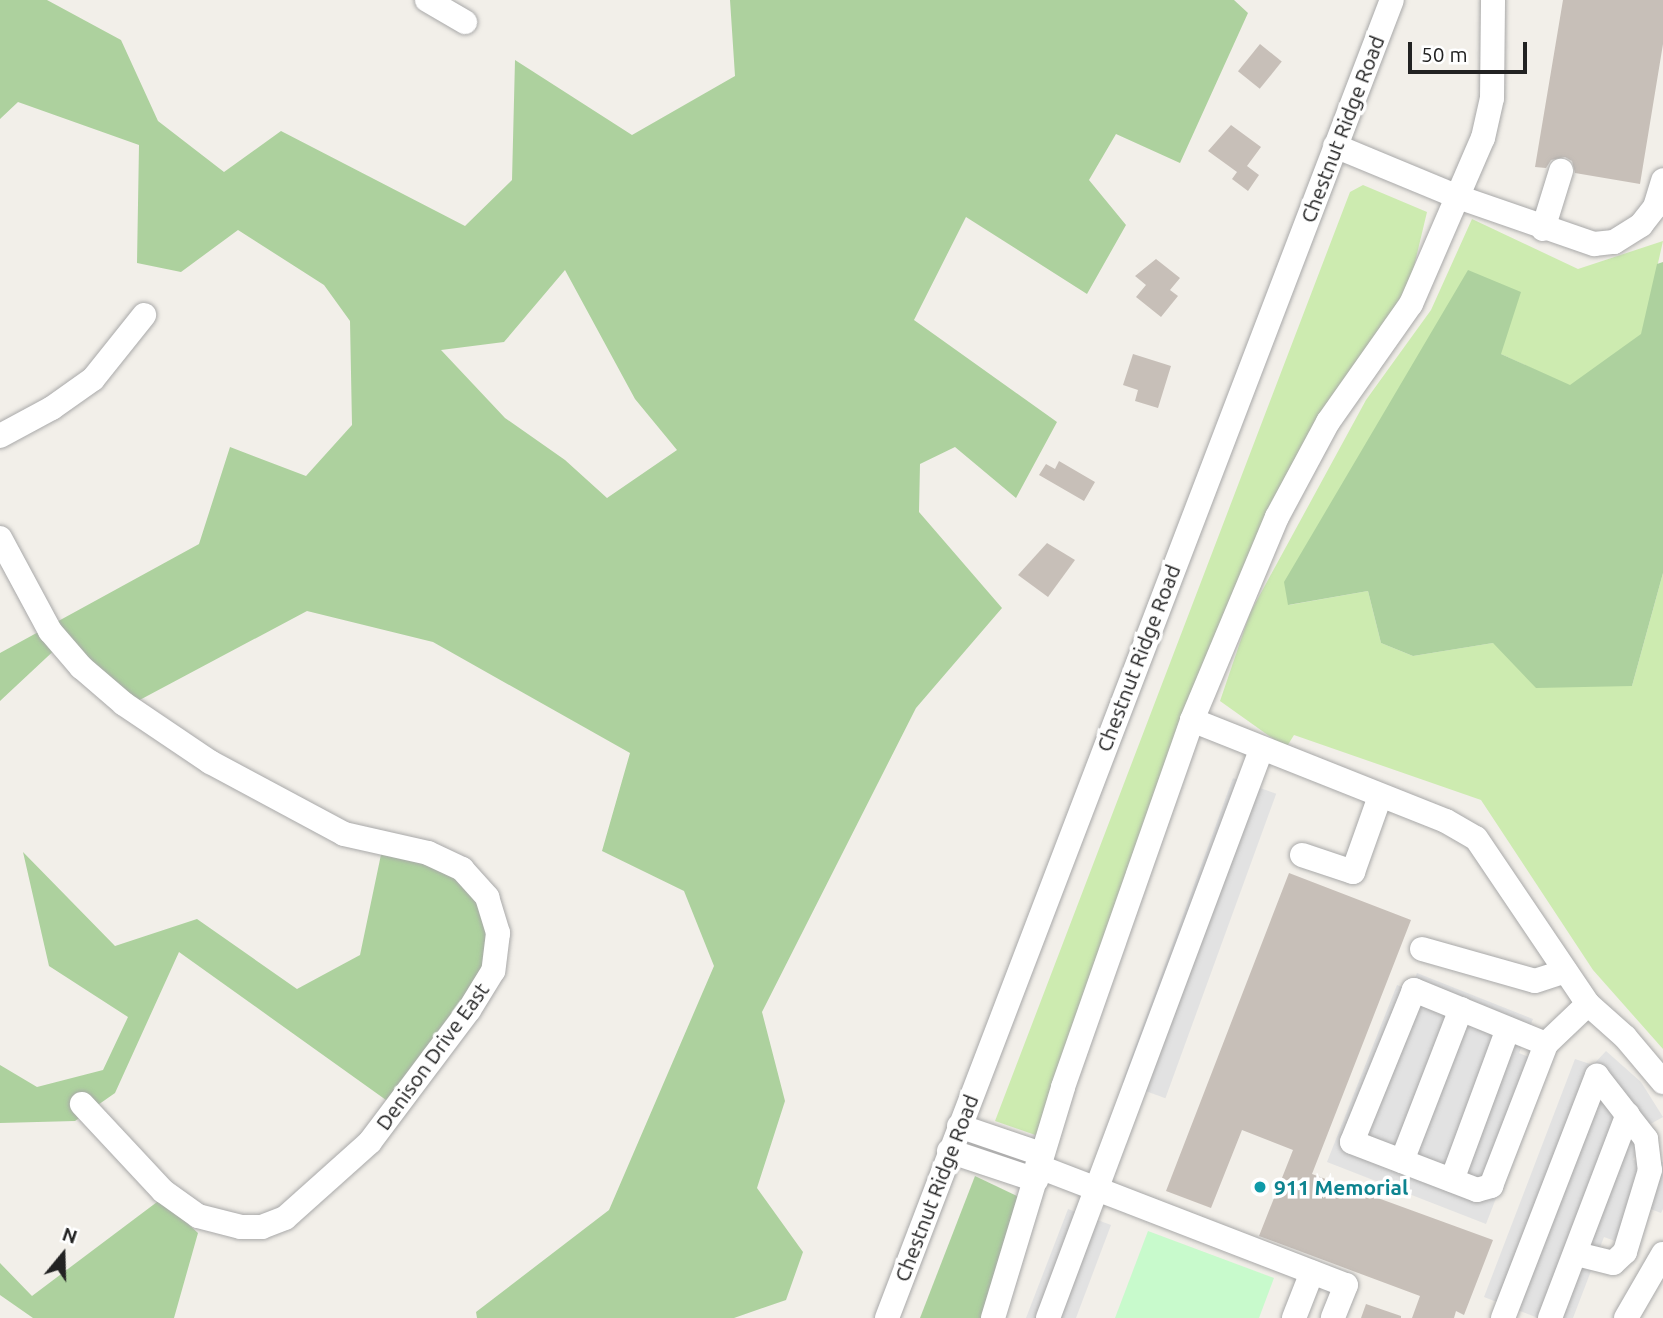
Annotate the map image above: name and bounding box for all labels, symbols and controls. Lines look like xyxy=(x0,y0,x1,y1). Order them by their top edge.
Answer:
scale bar xyxy=(1411,28,1530,72)
street label: Chestnut Ridge Road xyxy=(1295,32,1389,226)
text: 50 m xyxy=(1421,42,1468,66)
street label: Chestnut Ridge Road xyxy=(1091,561,1185,755)
street label: Denison Drive East xyxy=(370,977,494,1135)
street label: Chestnut Ridge Road xyxy=(889,1091,983,1285)
place label: 911 Memorial xyxy=(1274,1174,1408,1200)
marker: 911 Memorial xyxy=(1252,1179,1268,1195)
north arrow xyxy=(28,1220,98,1290)
text: N xyxy=(60,1222,80,1248)

